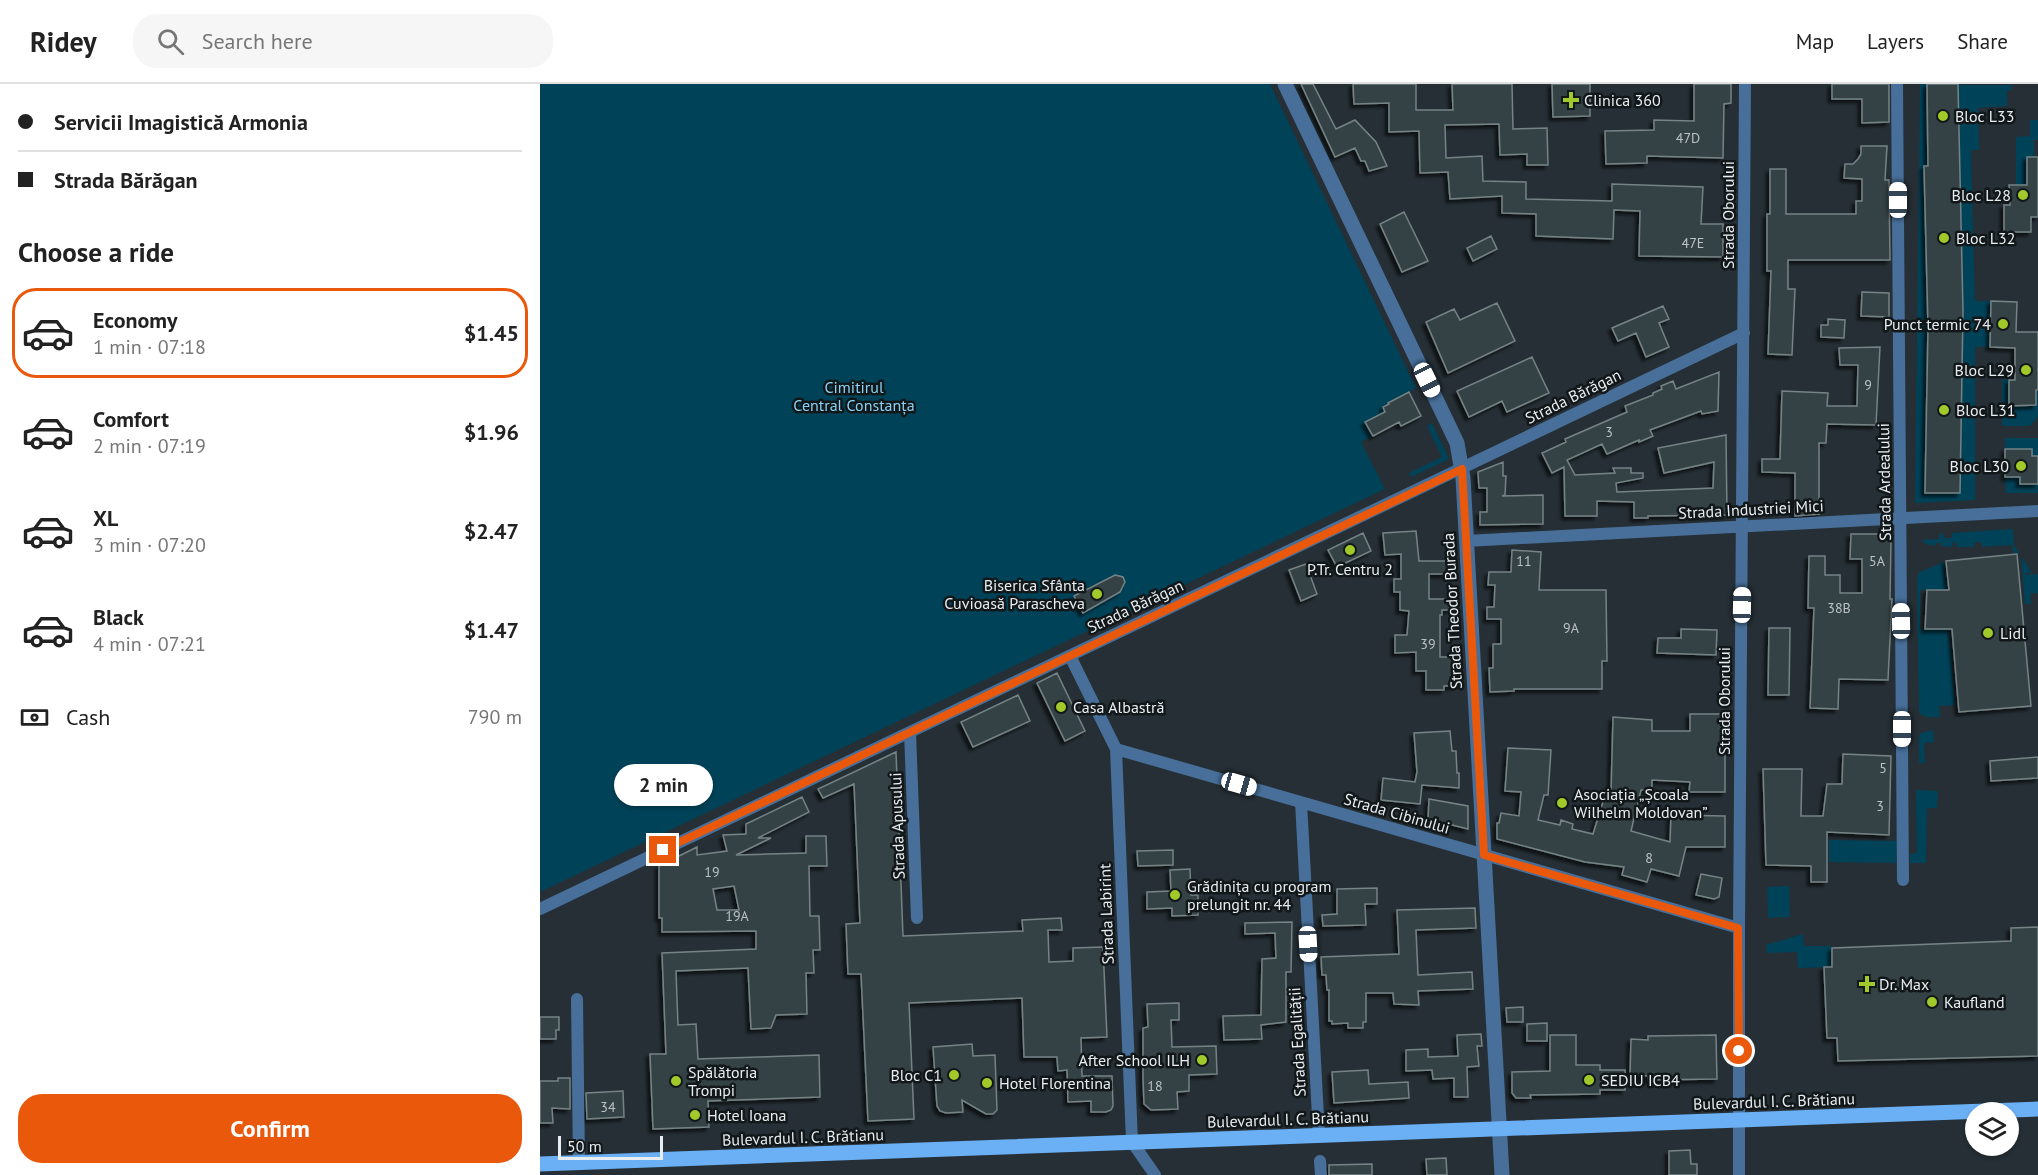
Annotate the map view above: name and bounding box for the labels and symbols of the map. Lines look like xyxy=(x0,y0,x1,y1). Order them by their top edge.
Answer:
place label: Clinica 360 xyxy=(1584,90,1661,110)
marker: Clinica 360 xyxy=(1562,91,1580,109)
place label: Bloc L33 xyxy=(1955,106,2014,126)
marker: Bloc L33 xyxy=(1936,109,1950,123)
house number: 47D xyxy=(1676,129,1700,147)
street label: Strada Oborului xyxy=(1718,161,1738,269)
car xyxy=(1889,182,1907,218)
place label: Bloc L28 xyxy=(1952,185,2011,205)
marker: Bloc L28 xyxy=(2016,188,2030,202)
place label: Bloc L32 xyxy=(1956,228,2015,248)
marker: Bloc L32 xyxy=(1937,231,1951,245)
house number: 47E xyxy=(1682,234,1704,252)
place label: Punct termic 74 xyxy=(1884,314,1991,334)
marker: Punct termic 74 xyxy=(1996,317,2010,331)
car xyxy=(1411,360,1443,400)
place label: Bloc L29 xyxy=(1955,360,2014,380)
marker: Bloc L29 xyxy=(2019,363,2033,377)
street label: Strada Bărăgan xyxy=(1522,364,1624,428)
house number: 9 xyxy=(1864,376,1872,394)
park label: Cimitirul Central Constanța xyxy=(793,377,915,415)
place label: Bloc L31 xyxy=(1956,400,2015,420)
marker: Bloc L31 xyxy=(1937,403,1951,417)
house number: 3 xyxy=(1605,423,1613,441)
street label: Strada Ardealului xyxy=(1873,423,1895,541)
place label: Bloc L30 xyxy=(1950,456,2009,476)
marker: Bloc L30 xyxy=(2014,459,2028,473)
street label: Strada Industriei Mici xyxy=(1678,495,1824,523)
street label: Strada Theodor Burada xyxy=(1438,532,1466,690)
marker: P.Tr. Centru 2 xyxy=(1343,543,1357,557)
house number: 11 xyxy=(1516,552,1532,570)
house number: 5A xyxy=(1869,552,1886,570)
place label: P.Tr. Centru 2 xyxy=(1307,559,1393,579)
place label: Biserica Sfânta Cuvioasă Parascheva xyxy=(944,575,1085,613)
street label: Strada Bărăgan xyxy=(1084,575,1186,637)
marker: Biserica Sfânta Cuvioasă Parascheva xyxy=(1090,587,1104,601)
car xyxy=(1733,587,1751,623)
house number: 38B xyxy=(1827,599,1851,617)
car xyxy=(1892,603,1910,639)
house number: 9A xyxy=(1563,619,1580,637)
place label: Lidl xyxy=(2000,623,2026,643)
marker: Lidl xyxy=(1981,626,1995,640)
house number: 39 xyxy=(1420,635,1436,653)
street label: Strada Oborului xyxy=(1714,647,1734,755)
place label: Casa Albastră xyxy=(1073,697,1164,717)
marker: Casa Albastră xyxy=(1054,700,1068,714)
car xyxy=(1893,711,1911,747)
house number: 5 xyxy=(1879,759,1887,777)
callout: 2 min xyxy=(614,763,712,805)
car xyxy=(1219,770,1259,798)
street label: Strada Apusului xyxy=(885,772,909,880)
place label: Asociația „Școala Wilhelm Moldovan” xyxy=(1574,784,1708,822)
street label: Strada Cibinului xyxy=(1342,788,1452,838)
marker: Asociația „Școala Wilhelm Moldovan” xyxy=(1555,796,1569,810)
house number: 3 xyxy=(1876,797,1884,815)
route end xyxy=(649,836,676,863)
house number: 8 xyxy=(1645,849,1653,867)
house number: 19 xyxy=(704,863,720,881)
street label: Strada Labirint xyxy=(1094,863,1118,965)
place label: Grădinița cu program prelungit nr. 44 xyxy=(1187,876,1331,914)
marker: Grădinița cu program prelungit nr. 44 xyxy=(1168,888,1182,902)
house number: 19A xyxy=(725,907,750,925)
car xyxy=(1298,926,1318,962)
place label: Dr. Max xyxy=(1879,974,1929,994)
marker: Dr. Max xyxy=(1860,977,1874,991)
street label: Strada Egalității xyxy=(1284,987,1310,1097)
place label: Kaufland xyxy=(1944,992,2005,1012)
marker: Kaufland xyxy=(1925,995,1939,1009)
route start xyxy=(1725,1037,1752,1064)
place label: After School ILH xyxy=(1078,1050,1190,1070)
marker: After School ILH xyxy=(1195,1053,1209,1067)
place label: Spălătoria Trompi xyxy=(688,1062,757,1100)
place label: Bloc C1 xyxy=(890,1065,942,1085)
marker: Bloc C1 xyxy=(947,1068,961,1082)
place label: SEDIU ICB4 xyxy=(1601,1070,1680,1090)
place label: Hotel Florentina xyxy=(999,1073,1111,1093)
marker: SEDIU ICB4 xyxy=(1582,1073,1596,1087)
marker: Spălătoria Trompi xyxy=(669,1074,683,1088)
marker: Hotel Florentina xyxy=(980,1076,994,1090)
house number: 18 xyxy=(1147,1077,1163,1095)
street label: Bulevardul I. C. Brătianu xyxy=(1693,1088,1855,1114)
house number: 34 xyxy=(600,1098,616,1116)
place label: Hotel Ioana xyxy=(707,1105,787,1125)
street label: Bulevardul I. C. Brătianu xyxy=(1207,1106,1369,1132)
marker: Hotel Ioana xyxy=(688,1108,702,1122)
street label: Bulevardul I. C. Brătianu xyxy=(722,1124,884,1150)
scale bar xyxy=(558,1133,663,1160)

